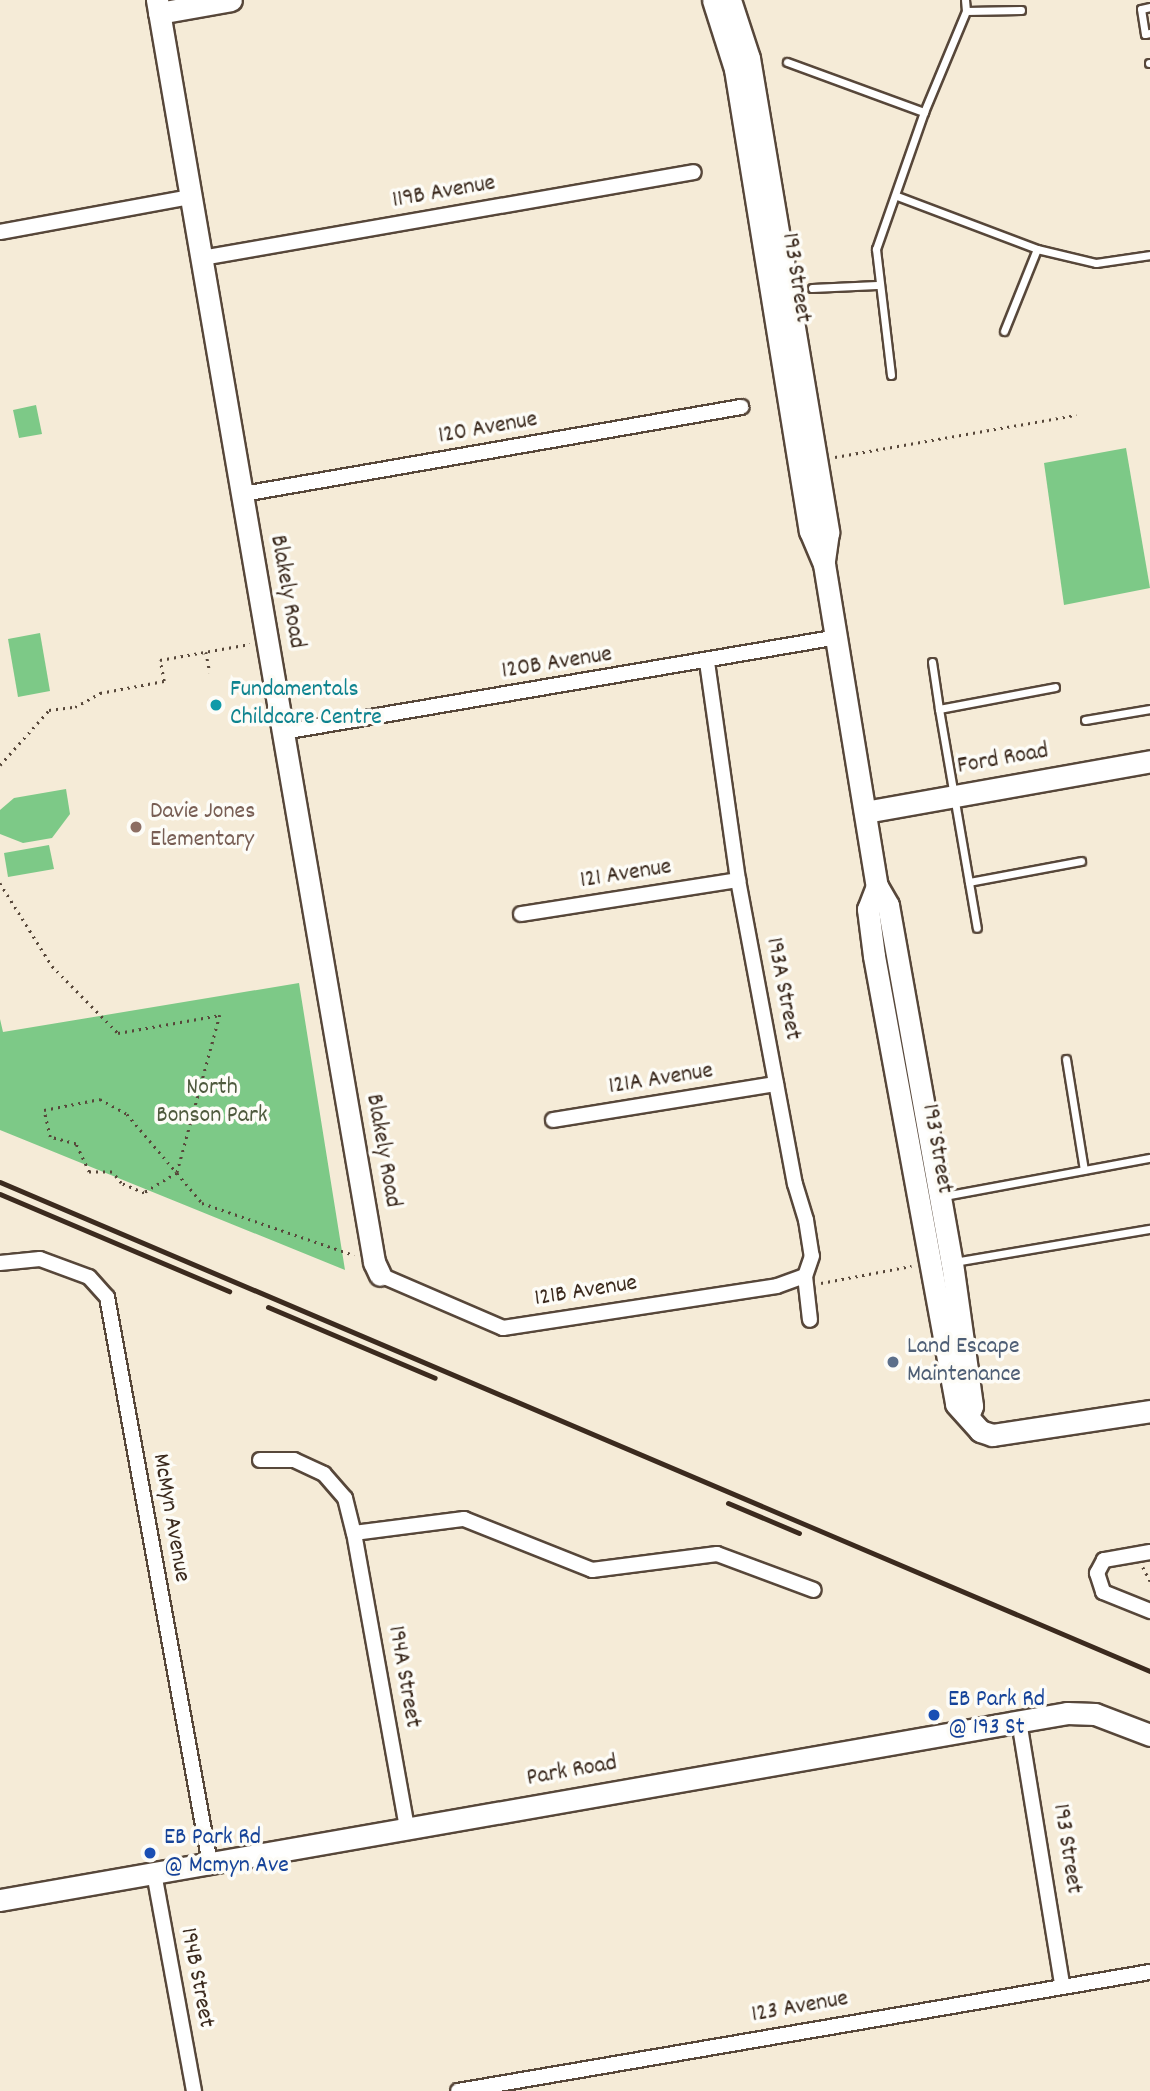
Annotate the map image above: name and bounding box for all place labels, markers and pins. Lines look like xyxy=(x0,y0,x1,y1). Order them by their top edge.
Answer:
place label: Fundamentals Childcare Centre xyxy=(230,677,382,733)
marker: Fundamentals Childcare Centre xyxy=(208,697,224,713)
place label: Davie Jones Elementary xyxy=(150,799,255,855)
marker: Davie Jones Elementary xyxy=(128,819,144,835)
place label: Land Escape Maintenance xyxy=(907,1334,1021,1390)
marker: Land Escape Maintenance xyxy=(885,1354,901,1370)
place label: EB Park Rd @ 193 St xyxy=(948,1687,1045,1743)
marker: EB Park Rd @ 193 St xyxy=(926,1707,942,1723)
place label: EB Park Rd @ Mcmyn Ave xyxy=(164,1825,289,1881)
marker: EB Park Rd @ Mcmyn Ave xyxy=(142,1845,158,1861)

